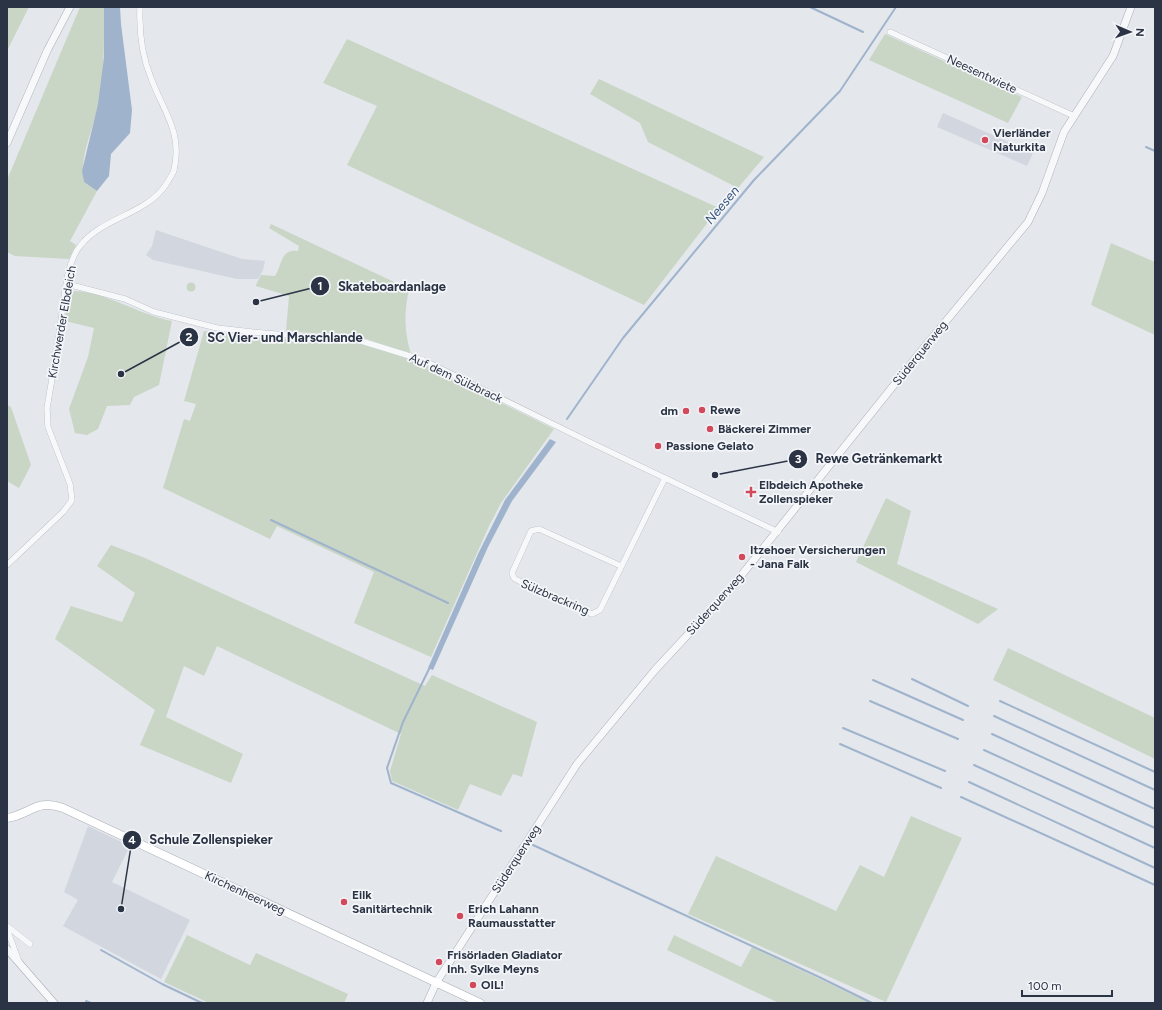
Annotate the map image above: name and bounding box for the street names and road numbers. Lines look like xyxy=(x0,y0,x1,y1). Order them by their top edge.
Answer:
street label: Neesentwiete xyxy=(945,52,1020,97)
street label: Kirchwerder Elbdeich xyxy=(45,264,79,379)
street label: Süderquerweg xyxy=(890,318,950,388)
street label: Auf dem Sülzbrack xyxy=(407,350,505,406)
street label: Süderquerweg xyxy=(683,570,747,638)
street label: Sülzbrackring xyxy=(519,576,591,618)
street label: Süderquerweg xyxy=(489,822,543,896)
street label: Kirchenheerweg xyxy=(202,868,288,918)

